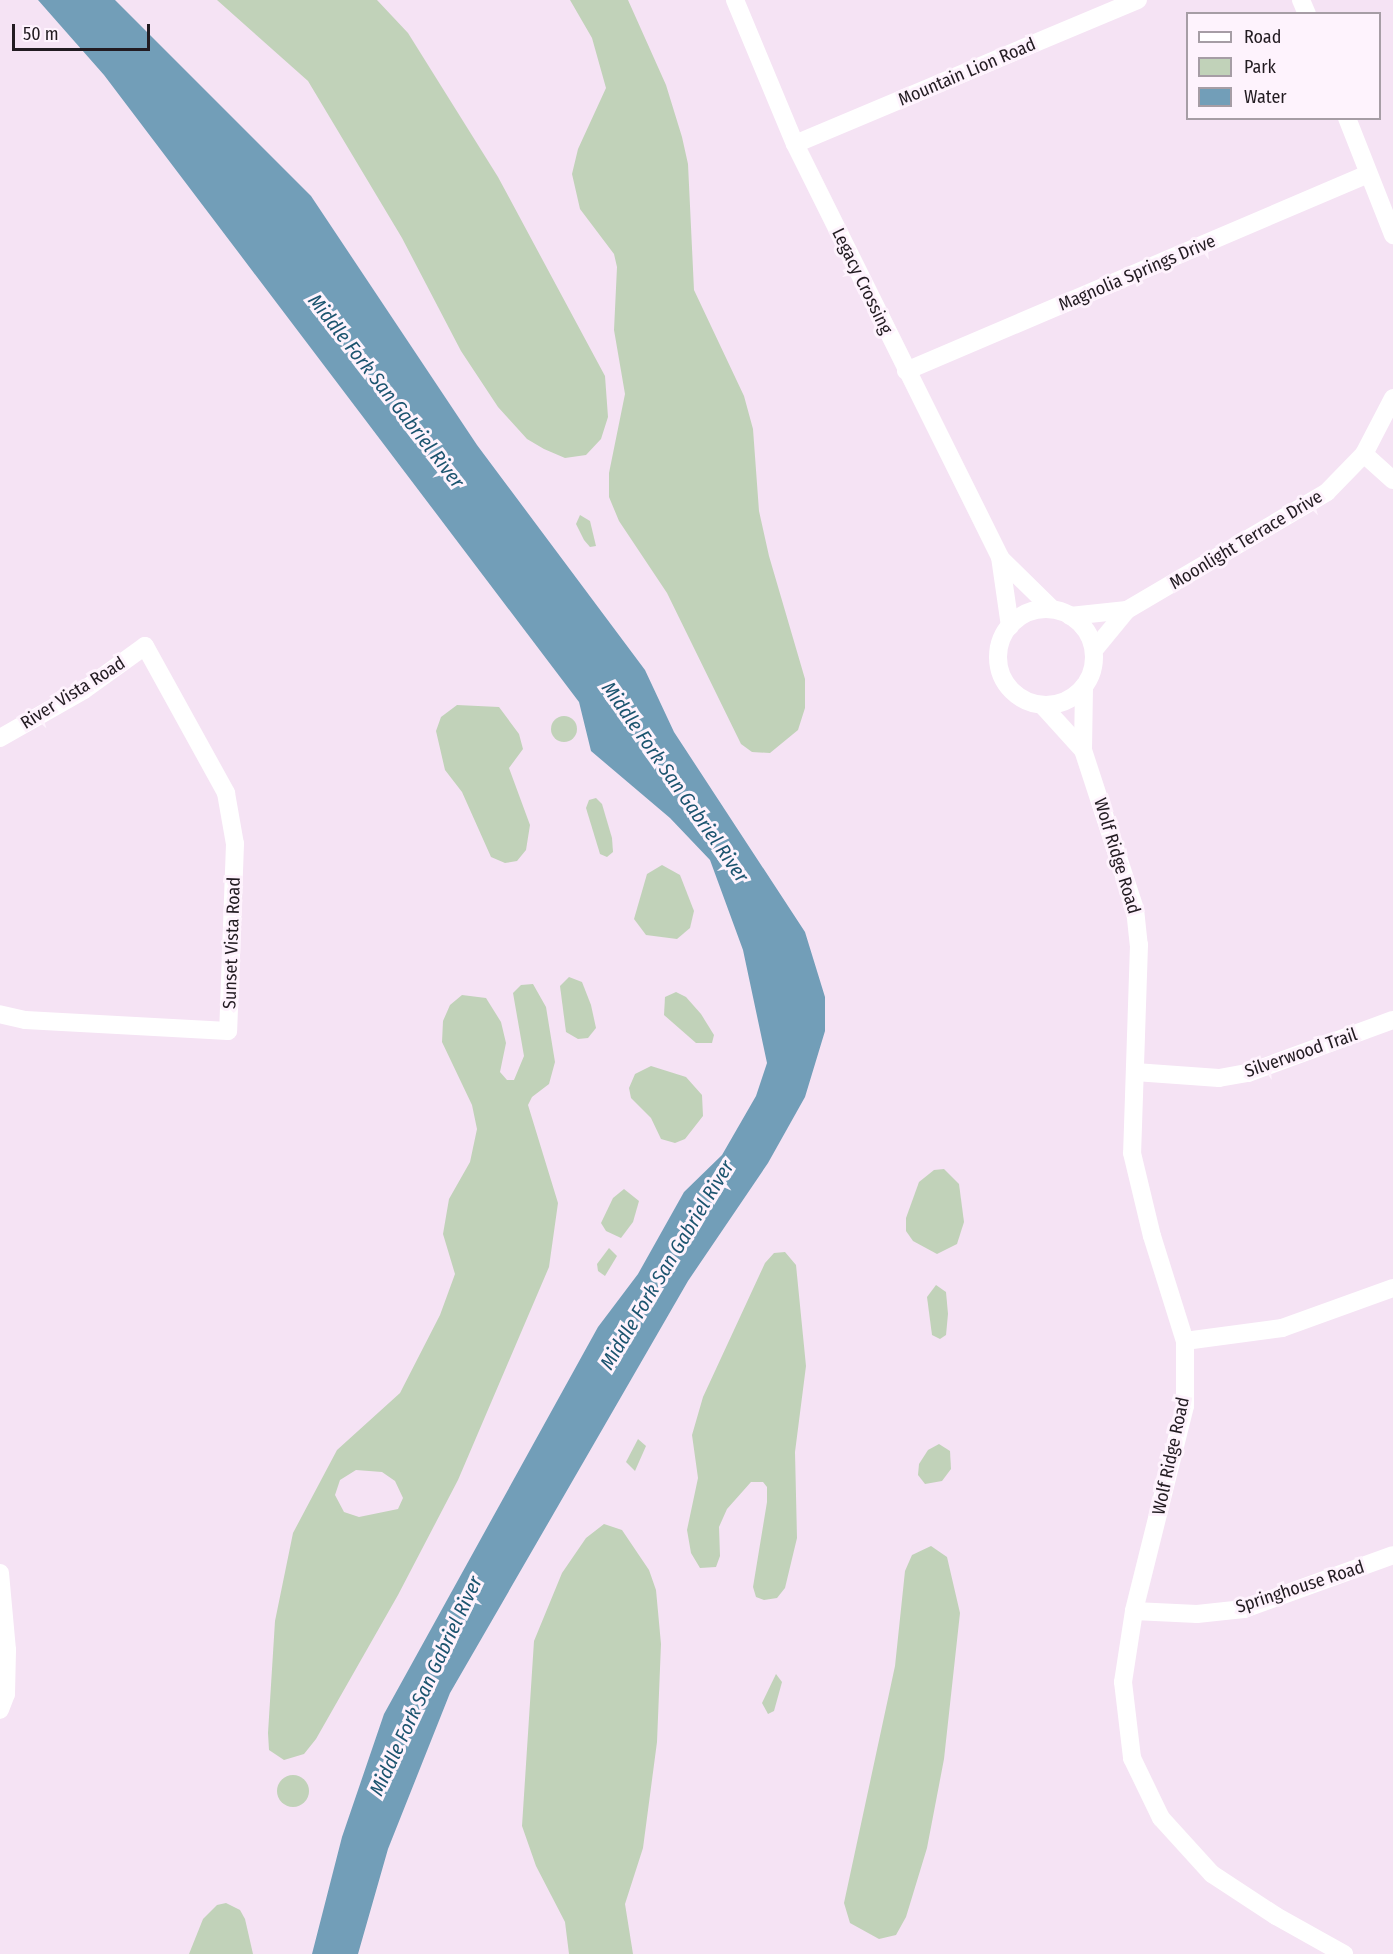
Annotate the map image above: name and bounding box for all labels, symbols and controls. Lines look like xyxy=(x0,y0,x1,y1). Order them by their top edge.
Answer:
scale bar xyxy=(15,12,153,50)
legend xyxy=(1186,12,1381,120)
text: 50 m xyxy=(23,23,59,45)
text: Road xyxy=(1244,26,1281,48)
street label: Mountain Lion Road xyxy=(895,33,1039,111)
text: Park xyxy=(1244,56,1276,78)
text: Water xyxy=(1244,86,1287,108)
street label: Legacy Crossing xyxy=(827,225,897,337)
street label: Magnolia Springs Drive xyxy=(1055,230,1219,316)
water label: Middle Fork San Gabriel River xyxy=(303,289,469,493)
street label: Moonlight Terrace Drive xyxy=(1166,486,1326,594)
street label: River Vista Road xyxy=(17,652,129,734)
water label: Middle Fork San Gabriel River xyxy=(596,677,754,887)
street label: Wolf Ridge Road xyxy=(1089,796,1145,916)
street label: Sunset Vista Road xyxy=(219,877,245,1009)
street label: Silverwood Trail xyxy=(1242,1024,1360,1082)
water label: Middle Fork San Gabriel River xyxy=(595,1156,739,1374)
street label: Wolf Ridge Road xyxy=(1148,1395,1194,1517)
street label: Springhouse Road xyxy=(1233,1556,1367,1618)
water label: Middle Fork San Gabriel River xyxy=(365,1572,487,1800)

